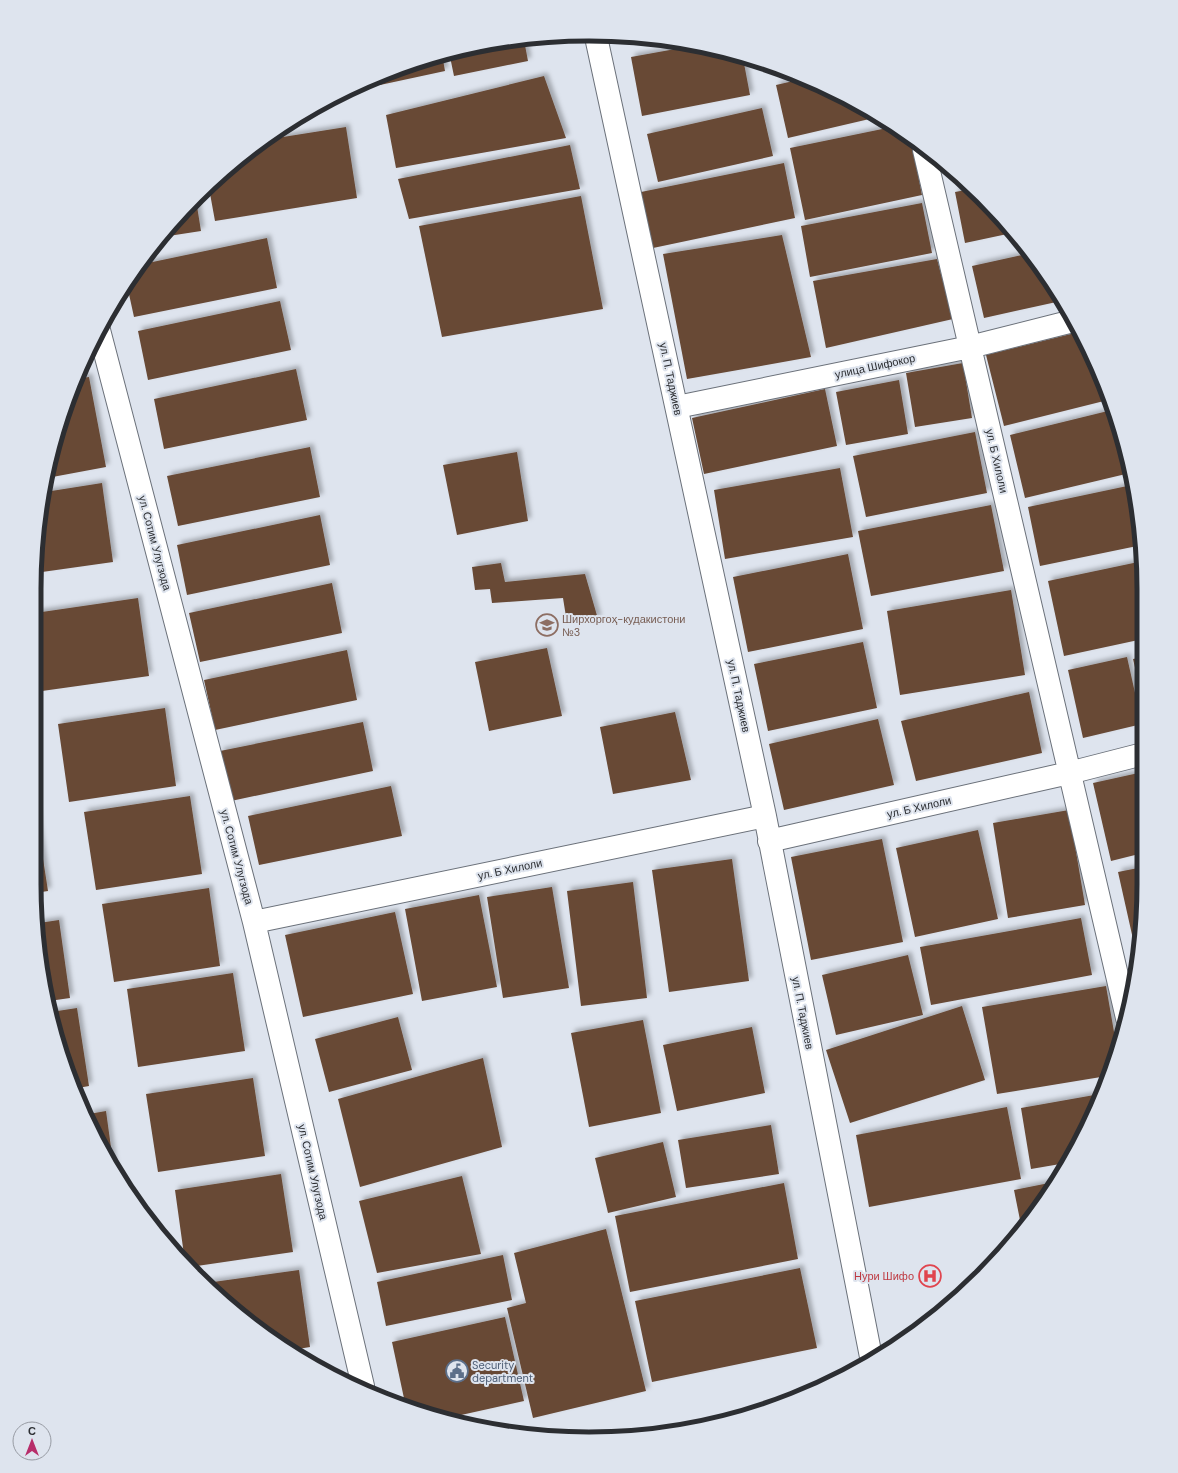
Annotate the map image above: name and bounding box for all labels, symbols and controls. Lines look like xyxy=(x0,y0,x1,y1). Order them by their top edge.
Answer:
street label: ул. П. Таджиев xyxy=(656,341,686,417)
street label: улица Шифокор xyxy=(834,351,916,381)
street label: ул. Б Хилоли xyxy=(983,428,1011,494)
street label: ул. Сотим Улугзода xyxy=(136,494,175,593)
school or university icon: Ширхоргоҳ-кудакистони №3 xyxy=(534,612,560,638)
place label: Ширхоргоҳ-кудакистони №3 xyxy=(562,612,686,639)
street label: ул. П. Таджиев xyxy=(724,658,754,734)
street label: ул. Б Хилоли xyxy=(886,793,952,821)
street label: ул. Сотим Улугзода xyxy=(218,808,257,907)
street label: ул. Б Хилоли xyxy=(477,855,543,883)
street label: ул. П. Таджиев xyxy=(789,975,817,1051)
street label: ул. Сотим Улугзода xyxy=(295,1123,331,1222)
hospital icon: Нури Шифо xyxy=(917,1263,943,1289)
place label: Нури Шифо xyxy=(854,1269,914,1283)
public building icon: Security department xyxy=(444,1358,470,1384)
place label: Security department xyxy=(472,1358,533,1385)
north arrow xyxy=(12,1421,52,1461)
text: С xyxy=(28,1424,36,1438)

